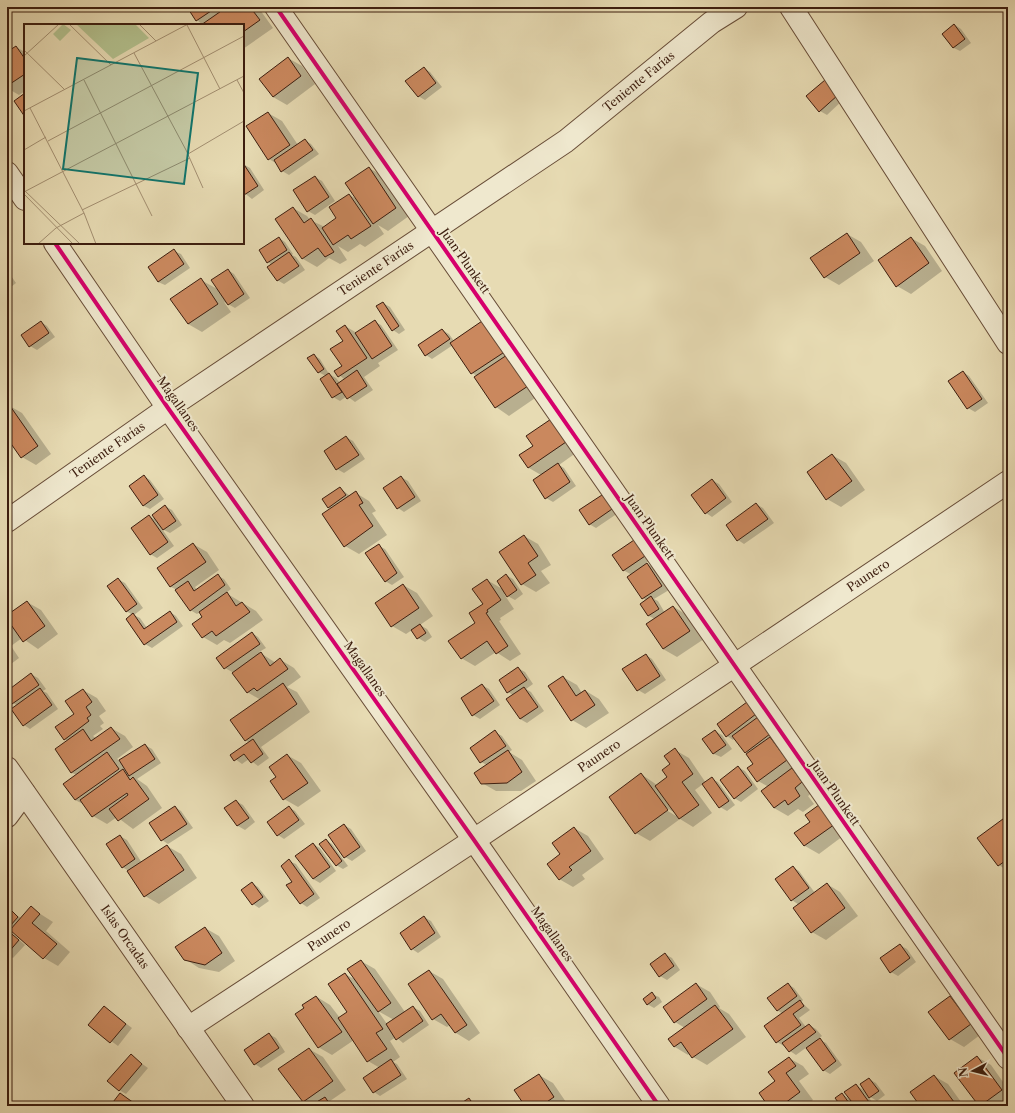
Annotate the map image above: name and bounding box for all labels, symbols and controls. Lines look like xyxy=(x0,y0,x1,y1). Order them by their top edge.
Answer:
inset map xyxy=(24,24,244,244)
street label: Teniente Farías xyxy=(600,48,678,115)
street label: Juan Plunkett xyxy=(436,223,494,297)
street label: Teniente Farías xyxy=(335,237,416,299)
street label: Magallanes xyxy=(154,373,203,434)
street label: Teniente Farías xyxy=(67,418,148,481)
street label: Juan Plunkett xyxy=(621,489,679,563)
street label: Paunero xyxy=(844,556,892,595)
street label: Magallanes xyxy=(341,638,390,699)
street label: Paunero xyxy=(575,736,623,775)
street label: Juan Plunkett xyxy=(806,755,864,829)
street label: Islas Orcadas xyxy=(98,902,153,971)
street label: Magallanes xyxy=(528,903,577,964)
street label: Paunero xyxy=(305,915,353,954)
north arrow xyxy=(953,1051,993,1091)
text: N xyxy=(955,1066,971,1078)

